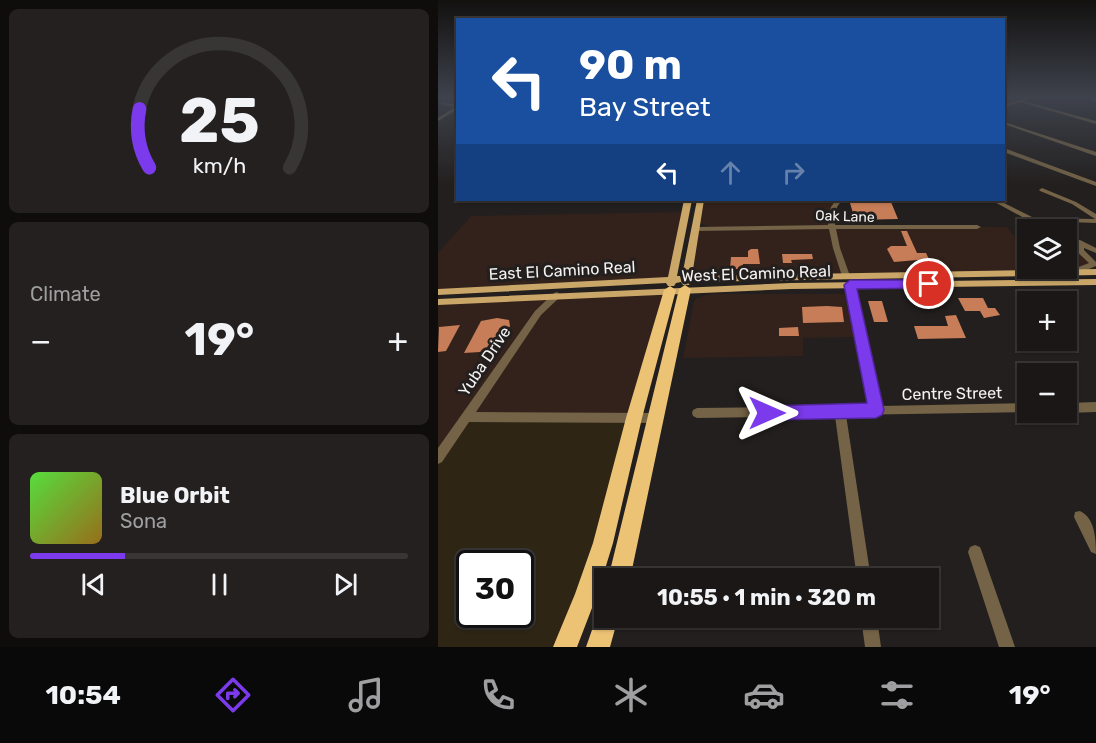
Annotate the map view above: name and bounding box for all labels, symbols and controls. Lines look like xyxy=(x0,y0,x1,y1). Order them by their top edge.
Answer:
text: 90 m xyxy=(579,40,682,90)
icon: left xyxy=(480,42,558,120)
text: 25 xyxy=(179,84,259,158)
text: Bay Street xyxy=(579,91,711,123)
text: km/h xyxy=(192,153,246,178)
icon: left xyxy=(651,156,684,189)
icon: ahead xyxy=(714,156,747,189)
icon: right xyxy=(777,156,810,189)
street label: Oak Lane xyxy=(815,207,875,226)
map controls xyxy=(1017,219,1077,423)
button: layers xyxy=(1017,219,1077,279)
street label: East El Camino Real xyxy=(488,257,636,284)
pin xyxy=(903,258,954,309)
street label: West El Camino Real xyxy=(681,261,831,286)
icon: arrive xyxy=(912,267,945,300)
text: Climate xyxy=(30,282,101,306)
button: + xyxy=(1017,291,1077,351)
text: 19° xyxy=(185,313,254,366)
text: − xyxy=(30,321,51,360)
text: + xyxy=(387,321,408,360)
street label: Yuba Drive xyxy=(454,323,515,400)
button: − xyxy=(1017,363,1077,423)
position arrow xyxy=(735,381,799,445)
street label: Centre Street xyxy=(902,383,1002,404)
text: Blue Orbit xyxy=(120,482,230,509)
text: Sona xyxy=(120,509,167,533)
speed limit sign: 30 xyxy=(456,550,534,628)
icon: previous xyxy=(77,568,110,601)
icon: pause xyxy=(203,568,236,601)
icon: next xyxy=(329,568,362,601)
text: 10:55 · 1 min · 320 m xyxy=(657,584,876,611)
icon: directions xyxy=(212,674,254,716)
icon: music xyxy=(345,674,387,716)
icon: phone xyxy=(477,674,519,716)
icon: climate xyxy=(610,674,652,716)
icon: car xyxy=(743,674,785,716)
icon: filters xyxy=(876,674,918,716)
text: 10:54 xyxy=(45,679,121,711)
text: 19° xyxy=(1009,679,1051,711)

